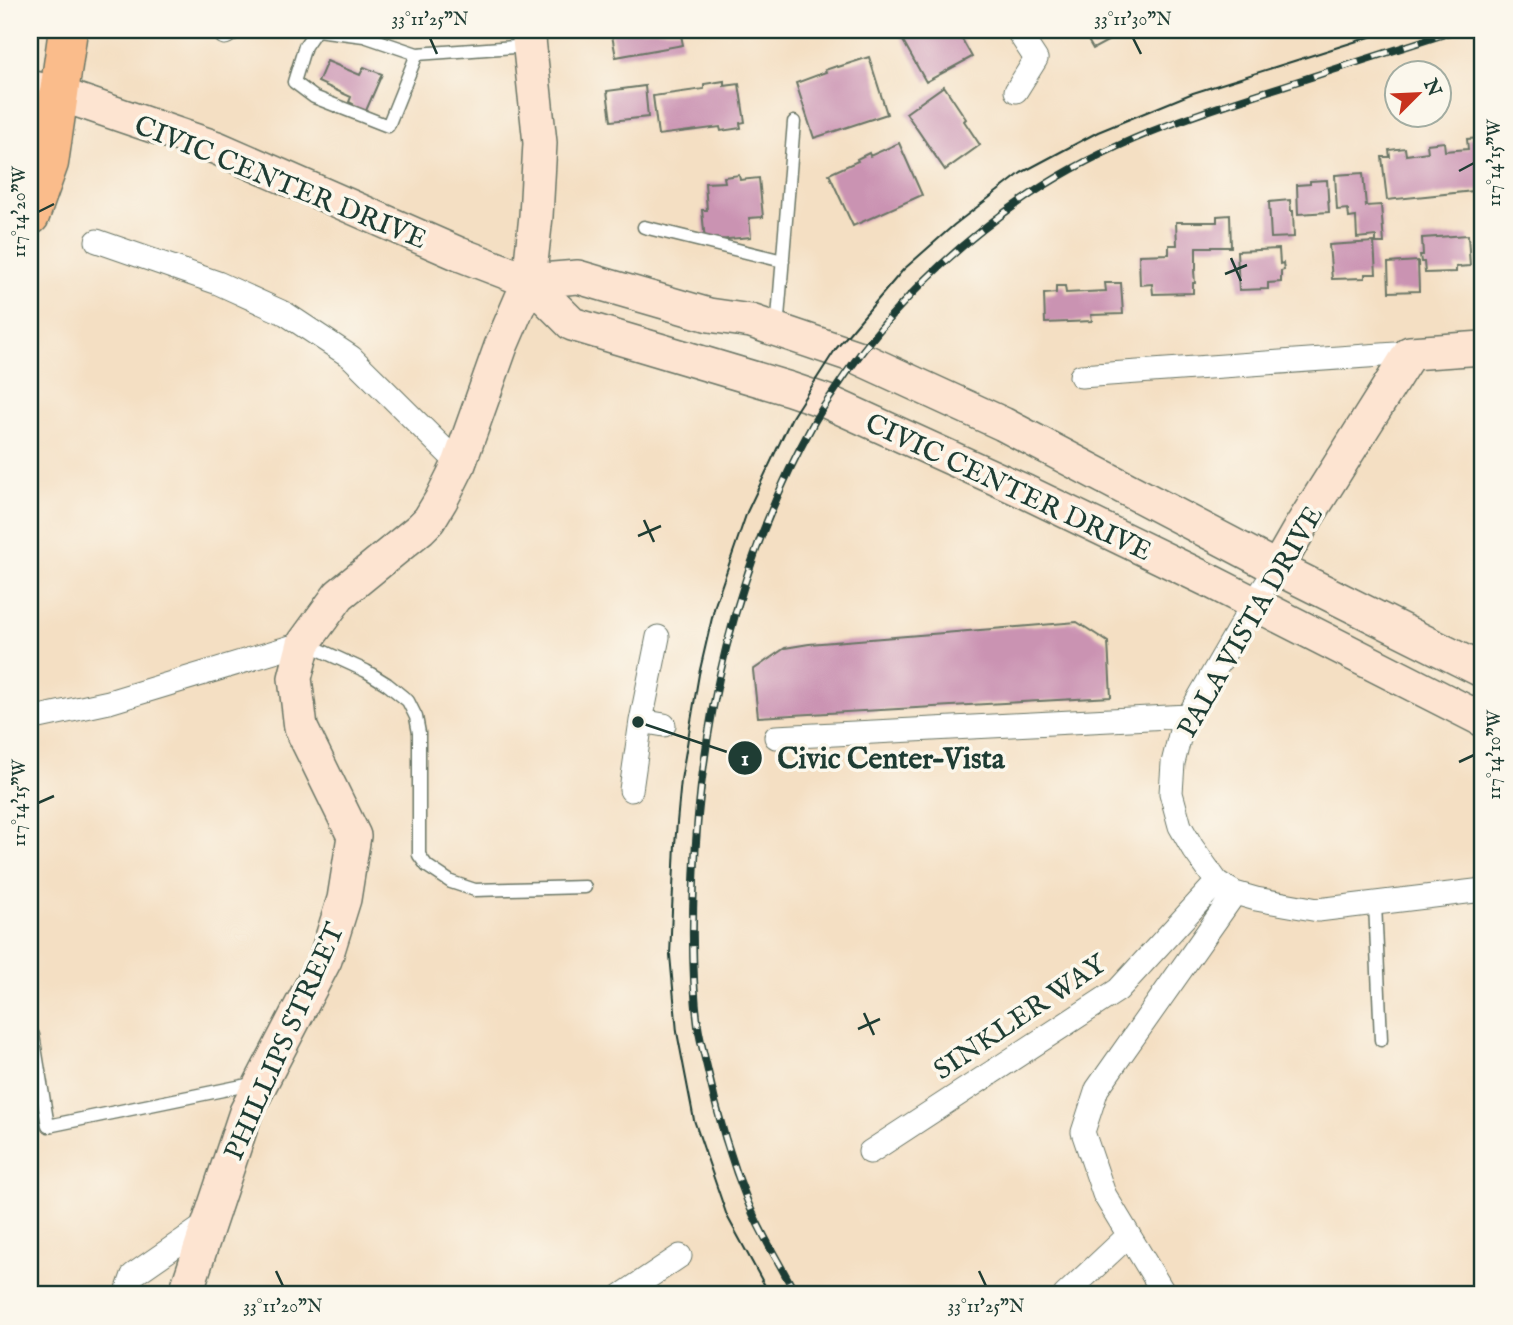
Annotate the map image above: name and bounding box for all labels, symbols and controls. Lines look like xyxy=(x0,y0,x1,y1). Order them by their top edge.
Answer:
text: 33°11'25"N xyxy=(392,9,469,32)
text: 33°11'30"N xyxy=(1094,9,1172,32)
north arrow xyxy=(1384,60,1454,130)
text: N xyxy=(1417,75,1446,101)
street label: CIVIC CENTER DRIVE xyxy=(129,109,431,258)
text: 117°14'15"W xyxy=(1484,118,1507,207)
text: 117°14'20"W xyxy=(9,165,32,258)
street label: CIVIC CENTER DRIVE xyxy=(859,406,1157,570)
street label: PALA VISTA DRIVE xyxy=(1171,500,1332,744)
text: 117°14'10"W xyxy=(1484,709,1507,800)
callout: Civic Center–Vista xyxy=(728,732,1018,783)
text: Civic Center–Vista xyxy=(777,741,1006,779)
text: 1 xyxy=(741,746,749,773)
text: 117°14'15"W xyxy=(9,758,32,847)
street label: PHILLIPS STREET xyxy=(217,917,354,1166)
street label: SINKLER WAY xyxy=(928,946,1115,1089)
text: 33°11'20"N xyxy=(243,1296,323,1319)
text: 33°11'25"N xyxy=(948,1296,1025,1319)

